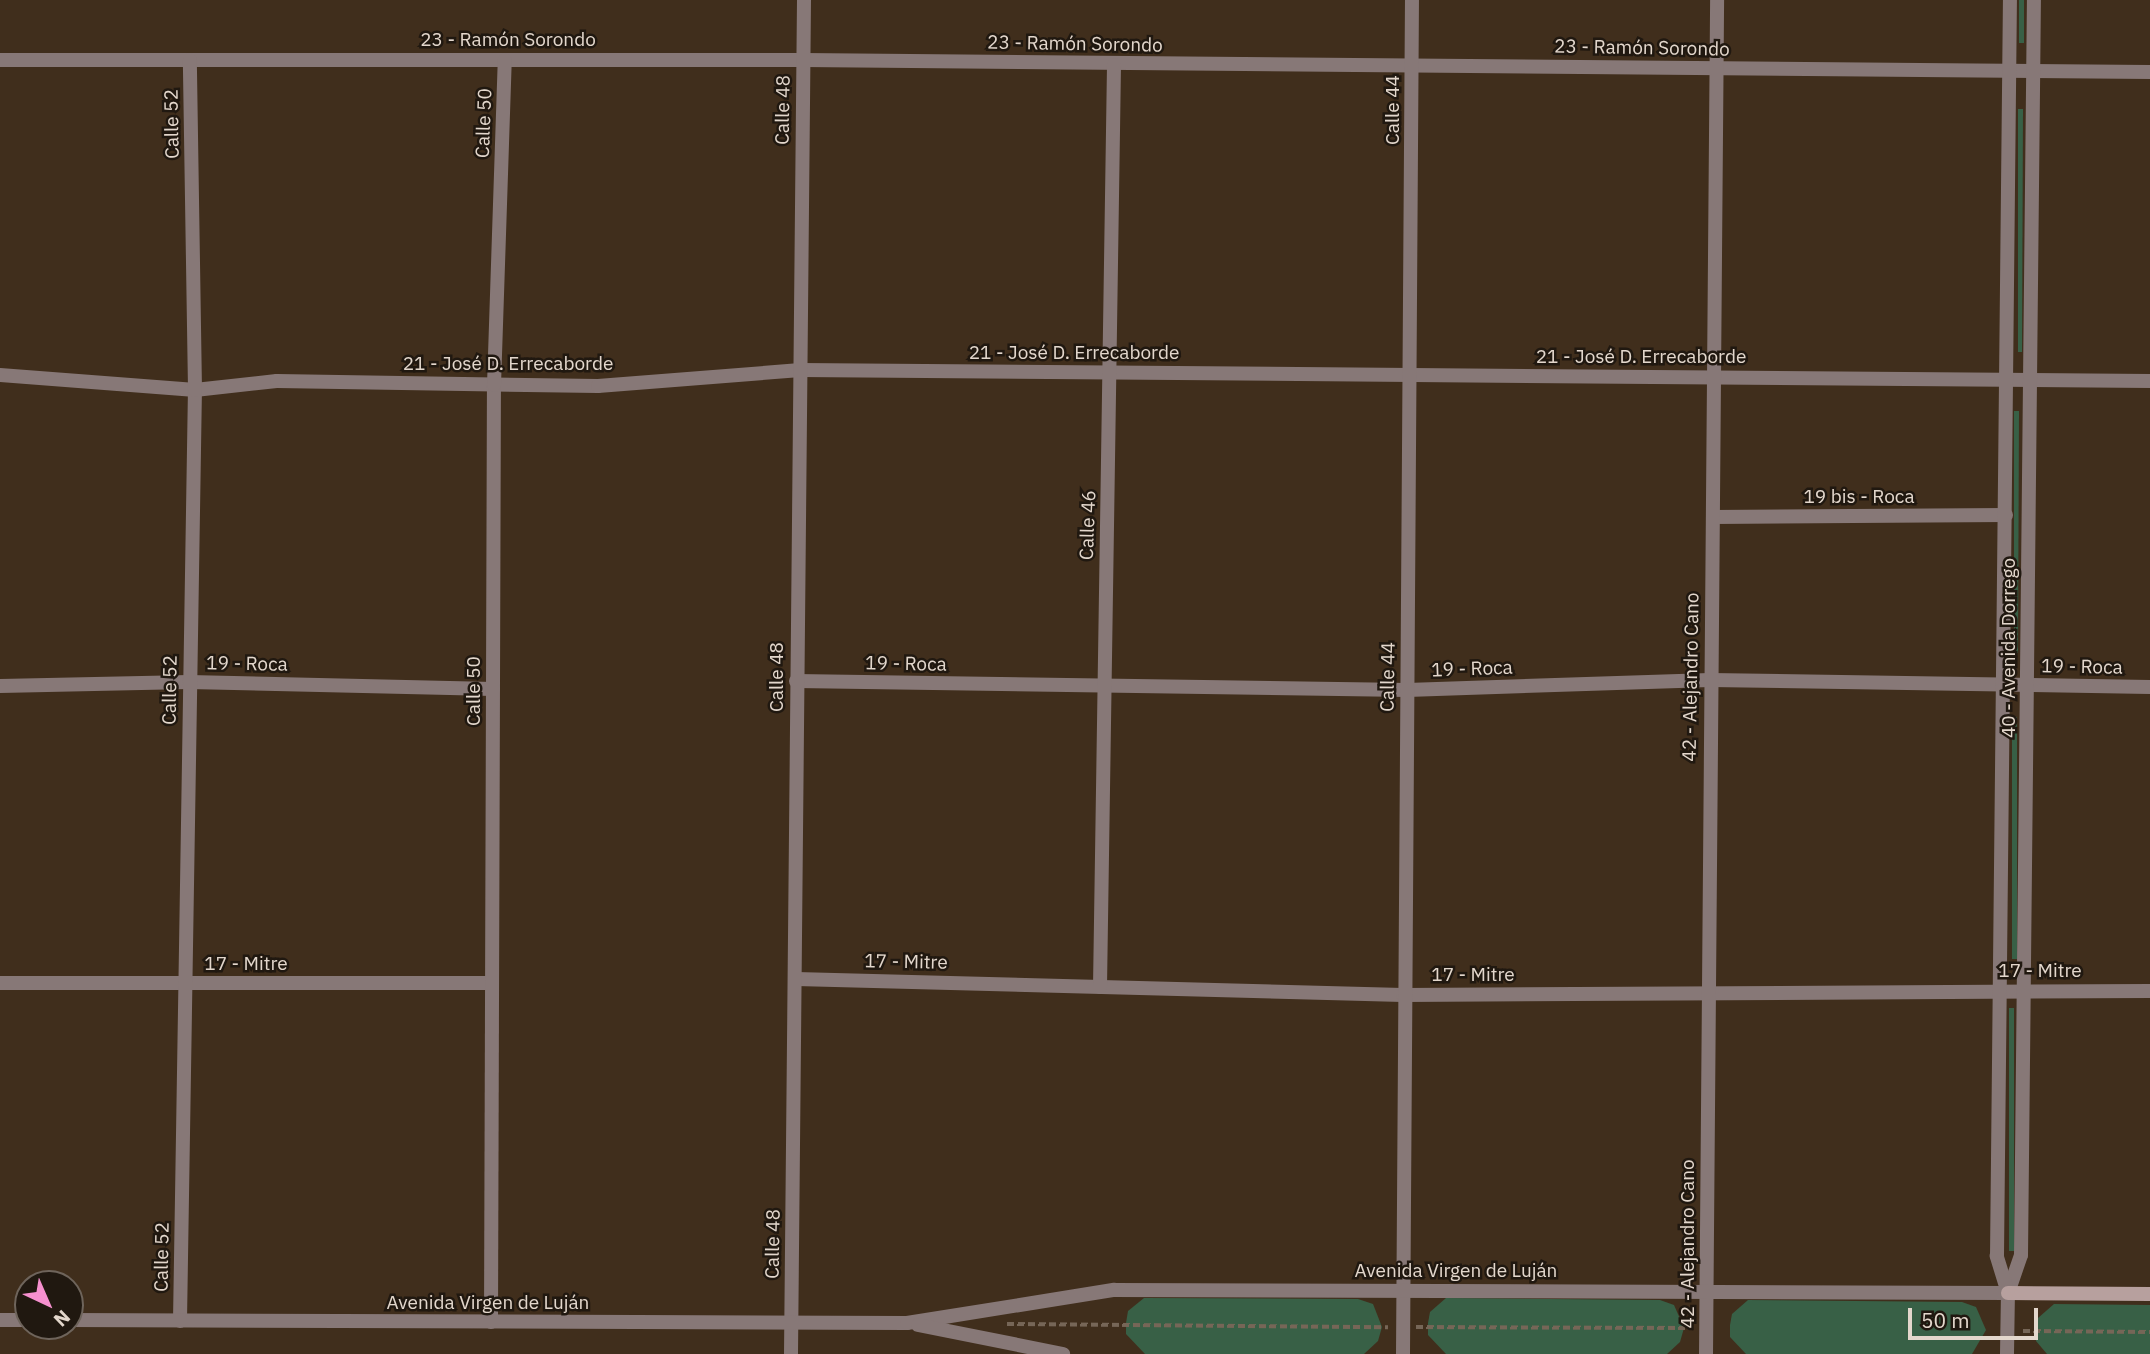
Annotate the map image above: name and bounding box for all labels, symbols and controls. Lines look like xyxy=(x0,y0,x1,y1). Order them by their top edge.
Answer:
street label: 23 - Ramón Sorondo xyxy=(420,29,596,51)
street label: 23 - Ramón Sorondo xyxy=(987,31,1163,57)
street label: 23 - Ramón Sorondo xyxy=(1554,35,1730,61)
street label: Calle 48 xyxy=(771,75,795,145)
street label: Calle 44 xyxy=(1382,75,1404,145)
street label: Calle 50 xyxy=(471,88,497,158)
street label: Calle 52 xyxy=(160,89,184,159)
street label: 21 - José D. Errecaborde xyxy=(969,342,1179,364)
street label: 21 - José D. Errecaborde xyxy=(1536,346,1746,368)
street label: 21 - José D. Errecaborde xyxy=(403,353,613,375)
street label: 19 bis - Roca xyxy=(1803,486,1915,508)
street label: Calle 46 xyxy=(1075,490,1101,560)
street label: 40 - Avenida Dorrego xyxy=(1998,558,2020,738)
street label: 42 - Alejandro Cano xyxy=(1678,592,1704,762)
street label: Calle 48 xyxy=(766,642,788,712)
street label: Calle 44 xyxy=(1376,642,1400,712)
street label: 19 - Roca xyxy=(206,652,288,676)
street label: 19 - Roca xyxy=(865,652,947,676)
street label: Calle 52 xyxy=(158,655,182,725)
street label: 19 - Roca xyxy=(2041,655,2123,679)
street label: Calle 50 xyxy=(463,656,485,726)
street label: 19 - Roca xyxy=(1431,656,1513,682)
street label: 17 - Mitre xyxy=(864,950,948,974)
street label: 17 - Mitre xyxy=(204,953,288,975)
street label: 17 - Mitre xyxy=(1998,960,2082,982)
street label: 17 - Mitre xyxy=(1431,964,1515,986)
street label: 42 - Alejandro Cano xyxy=(1677,1159,1699,1329)
street label: Calle 48 xyxy=(761,1209,785,1279)
street label: Calle 52 xyxy=(150,1222,174,1292)
street label: Avenida Virgen de Luján xyxy=(1355,1260,1557,1282)
north arrow xyxy=(14,1270,84,1340)
street label: Avenida Virgen de Luján xyxy=(387,1292,589,1314)
scale bar xyxy=(1912,1294,2042,1338)
text: N xyxy=(49,1305,75,1332)
text: 50 m xyxy=(1921,1306,1970,1334)

